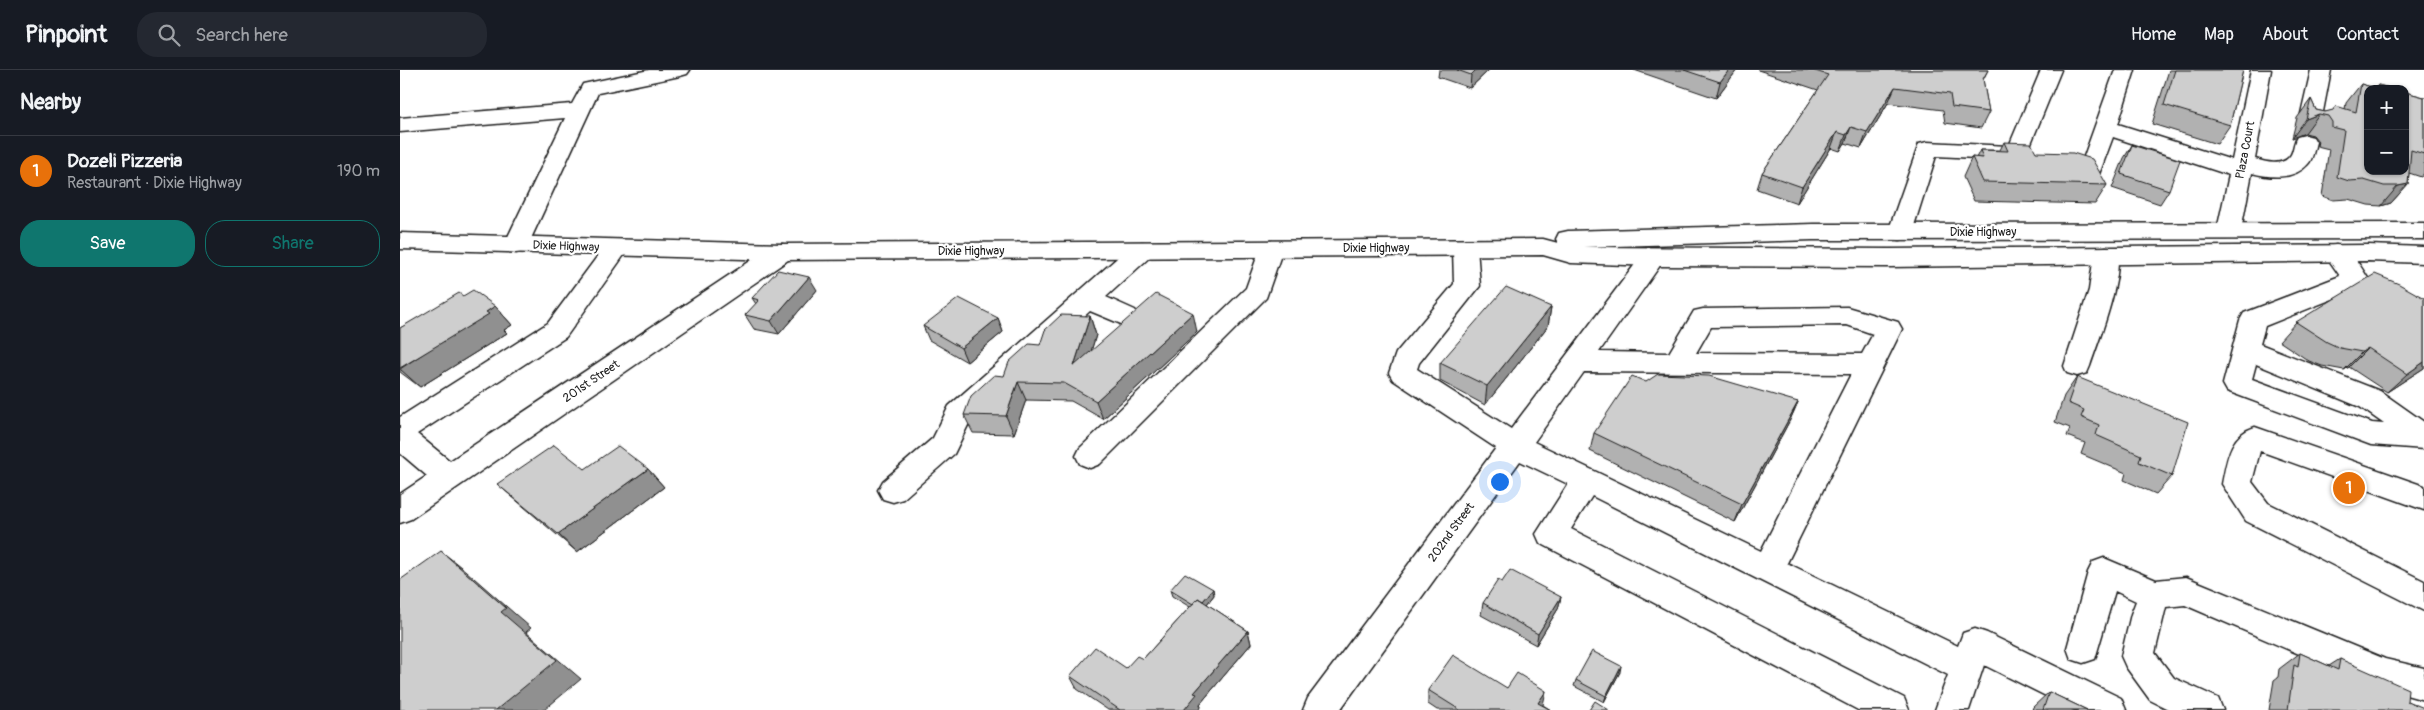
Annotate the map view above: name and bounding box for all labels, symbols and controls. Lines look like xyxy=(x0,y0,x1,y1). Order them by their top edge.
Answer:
search box xyxy=(137,12,487,57)
text: Pinpoint xyxy=(25,20,107,49)
icon: search xyxy=(155,21,183,49)
text: Search here xyxy=(195,23,288,47)
text: Home xyxy=(2131,23,2176,46)
text: Map xyxy=(2204,23,2234,46)
text: About xyxy=(2262,23,2308,46)
text: Contact xyxy=(2336,23,2399,46)
map controls xyxy=(2364,85,2409,175)
button: + xyxy=(2364,85,2409,130)
text: Nearby xyxy=(20,89,81,116)
street label: Plaza Court xyxy=(2233,120,2258,180)
button: − xyxy=(2364,130,2409,175)
text: Dozeli Pizzeria xyxy=(67,149,182,173)
text: 1 xyxy=(33,161,39,181)
text: 190 m xyxy=(337,161,380,181)
text: Restaurant · Dixie Highway xyxy=(67,173,242,193)
button: Save xyxy=(20,220,195,267)
button: Share xyxy=(205,220,380,267)
street label: Dixie Highway xyxy=(1950,225,2016,240)
street label: Dixie Highway xyxy=(532,238,600,255)
street label: Dixie Highway xyxy=(1343,241,1409,256)
street label: Dixie Highway xyxy=(938,244,1004,259)
street label: 201st Street xyxy=(560,357,623,406)
your location xyxy=(1487,469,1513,495)
pin: 1 xyxy=(2333,469,2365,507)
street label: 202nd Street xyxy=(1425,500,1478,565)

